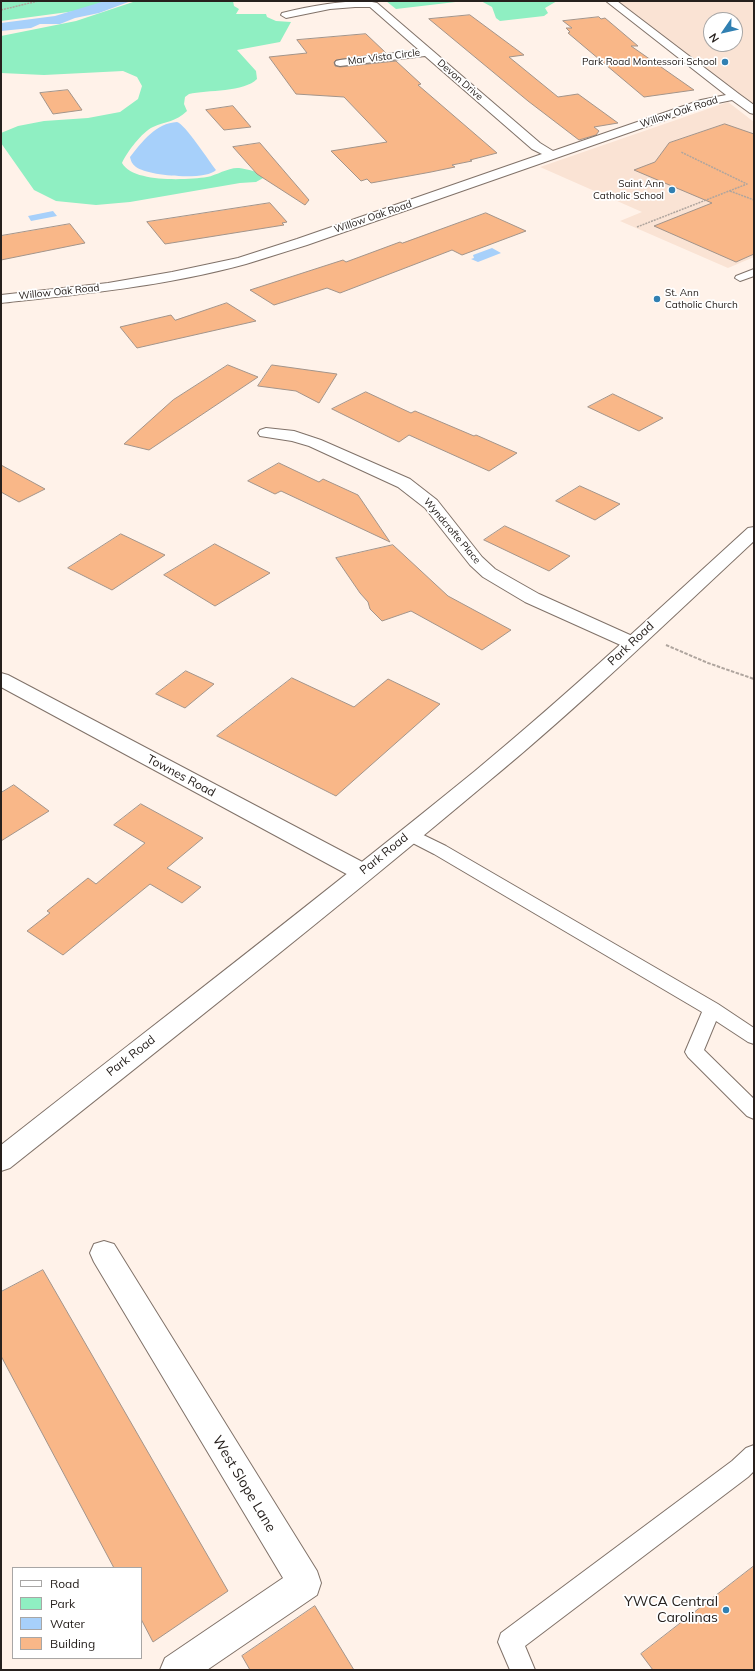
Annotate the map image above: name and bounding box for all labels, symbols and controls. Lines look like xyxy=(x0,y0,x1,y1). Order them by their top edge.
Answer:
north arrow xyxy=(703,12,743,52)
text: N xyxy=(706,31,722,46)
street label: Mar Vista Circle xyxy=(347,47,421,67)
place label: Park Road Montessori School xyxy=(582,56,717,68)
street label: Devon Drive xyxy=(435,57,485,103)
marker: Park Road Montessori School xyxy=(720,57,730,67)
street label: Willow Oak Road xyxy=(639,94,719,130)
place label: Saint Ann Catholic School xyxy=(593,178,664,202)
marker: Saint Ann Catholic School xyxy=(667,185,677,195)
street label: Willow Oak Road xyxy=(333,198,413,236)
street label: Willow Oak Road xyxy=(18,282,100,302)
place label: St. Ann Catholic Church xyxy=(665,287,738,310)
marker: St. Ann Catholic Church xyxy=(652,294,662,304)
street label: Wyndcrofte Place xyxy=(421,496,483,566)
street label: Park Road xyxy=(605,619,657,669)
street label: Townes Road xyxy=(144,752,218,800)
street label: Park Road xyxy=(357,830,411,878)
street label: Park Road xyxy=(104,1033,158,1079)
street label: West Slope Lane xyxy=(209,1433,279,1535)
legend xyxy=(12,1567,142,1659)
text: Road xyxy=(50,1576,79,1591)
place label: YWCA Central Carolinas xyxy=(624,1594,718,1626)
text: Park xyxy=(50,1596,75,1611)
marker: YWCA Central Carolinas xyxy=(721,1605,731,1615)
text: Water xyxy=(50,1616,85,1631)
text: Building xyxy=(50,1636,95,1651)

